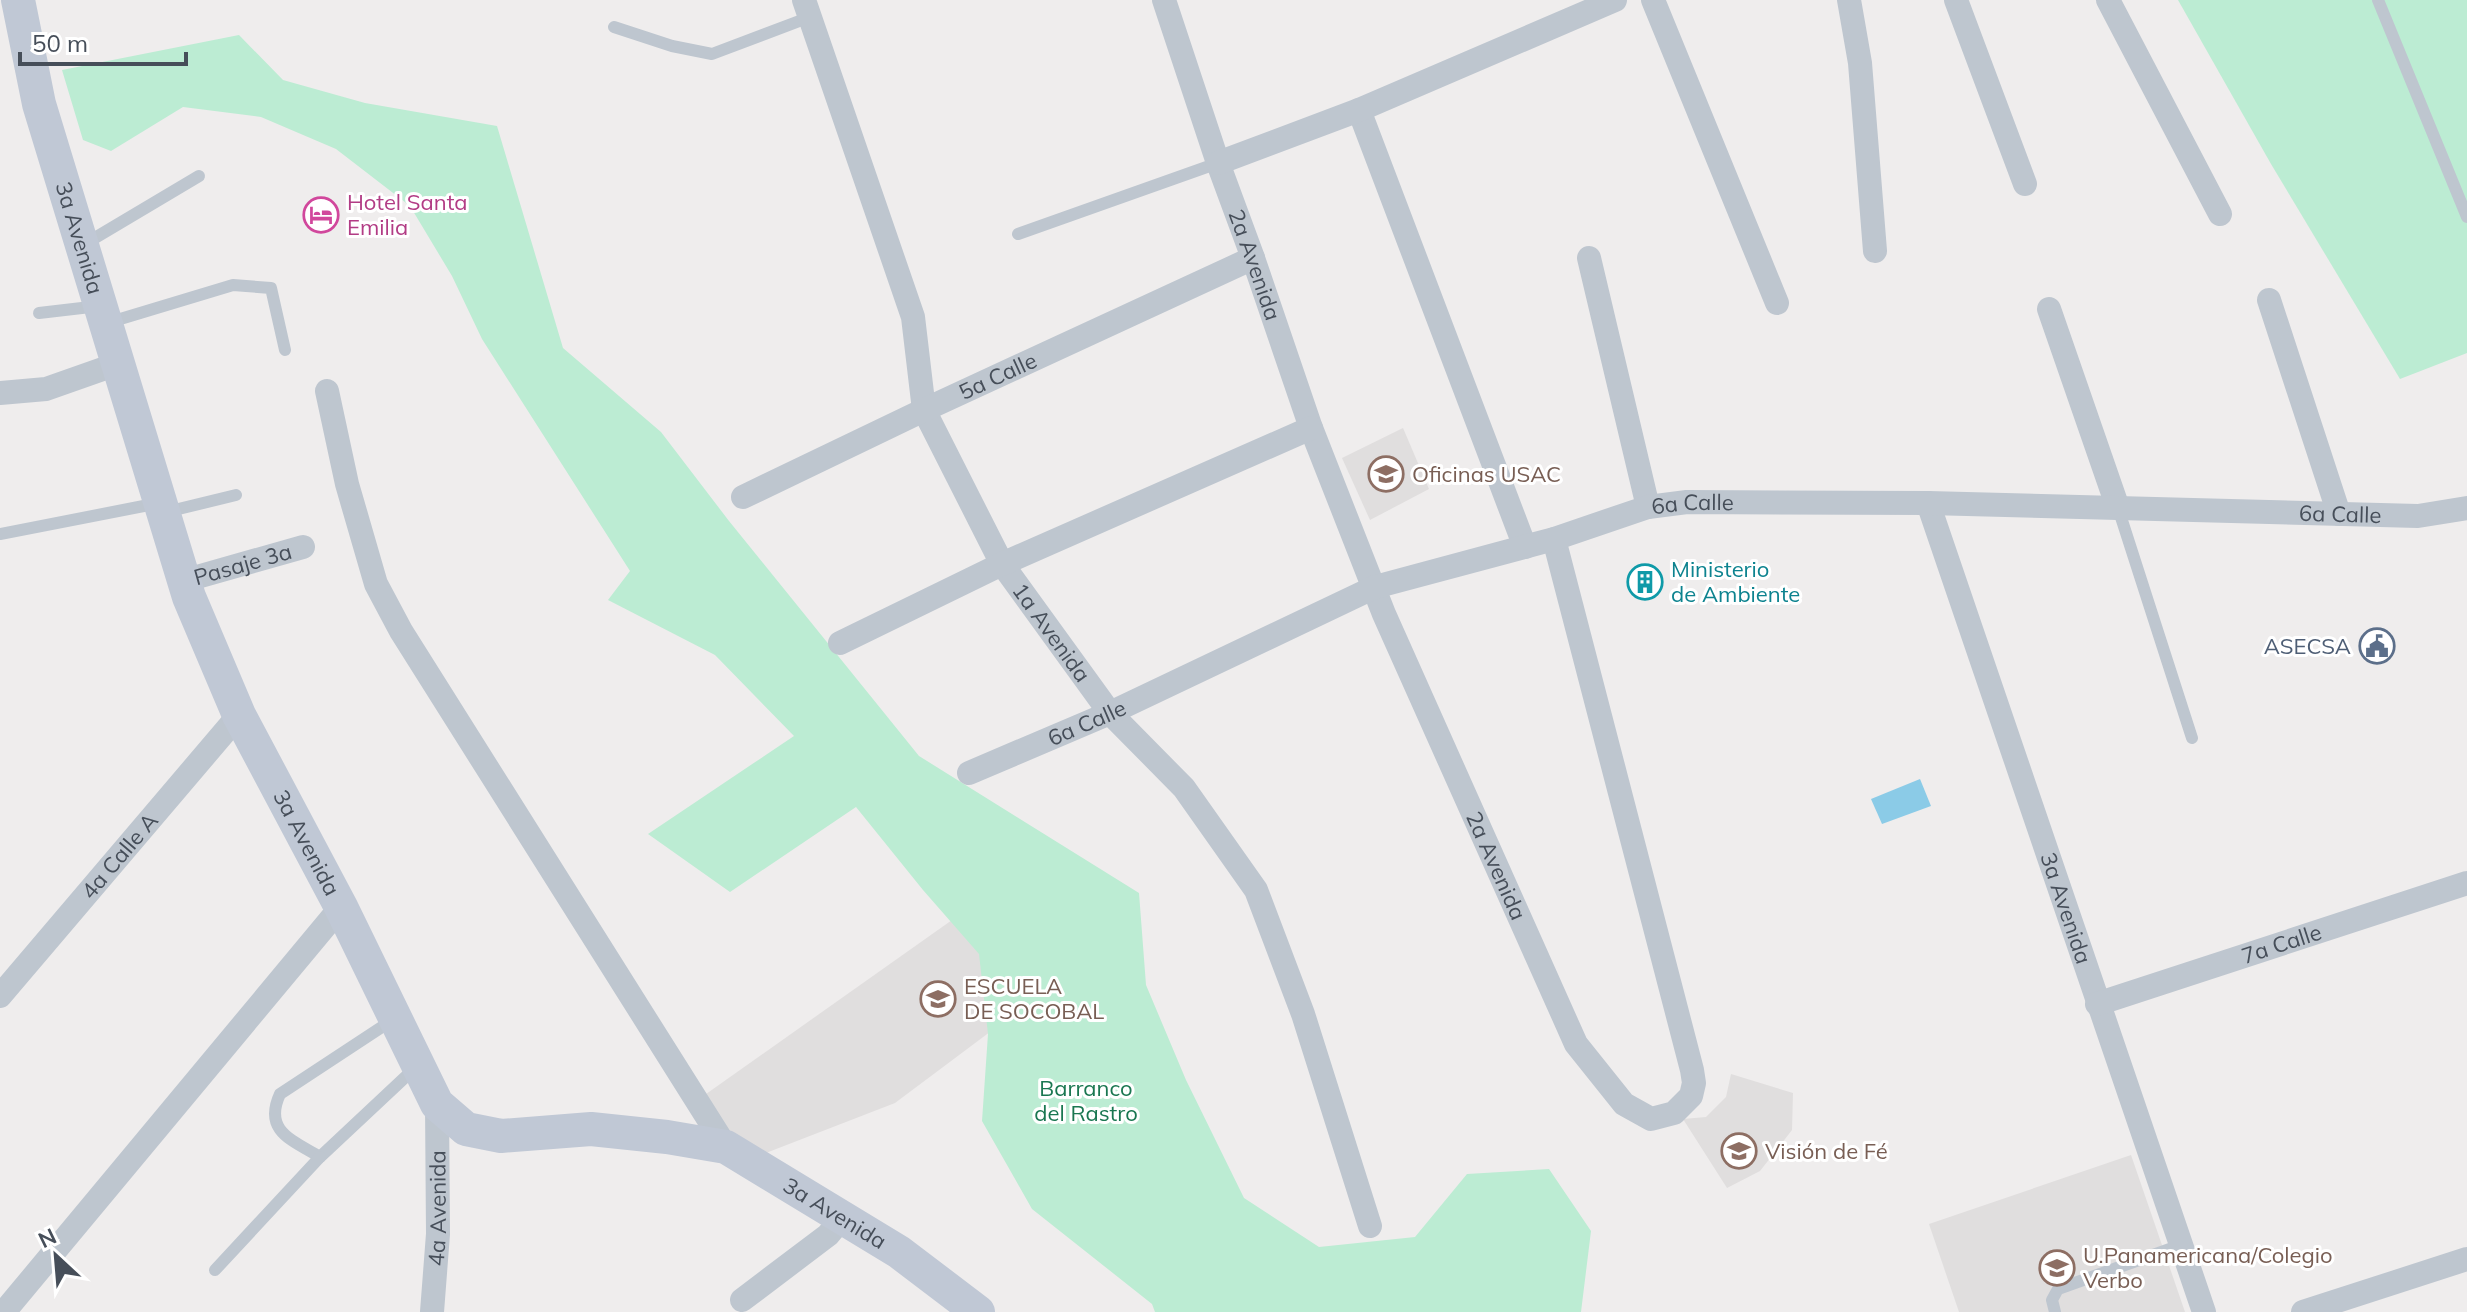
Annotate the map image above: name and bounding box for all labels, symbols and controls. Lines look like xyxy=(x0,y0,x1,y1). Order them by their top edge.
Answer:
scale bar xyxy=(20,16,186,66)
text: 50 m xyxy=(32,28,88,58)
street label: 3a Avenida xyxy=(49,178,110,297)
place label: Hotel Santa Emilia xyxy=(347,188,468,241)
hotel icon: Hotel Santa Emilia xyxy=(302,196,340,234)
street label: 2a Avenida xyxy=(1222,205,1287,324)
street label: 5a Calle xyxy=(954,346,1041,406)
school or university icon: Oficinas USAC xyxy=(1367,455,1405,493)
place label: Oficinas USAC xyxy=(1412,460,1561,488)
street label: 6a Calle xyxy=(1650,488,1734,520)
street label: 6a Calle xyxy=(2299,499,2382,529)
street label: Pasaje 3a xyxy=(190,537,295,591)
place label: Ministerio de Ambiente xyxy=(1671,555,1800,608)
building icon: Ministerio de Ambiente xyxy=(1626,563,1664,601)
street label: 1a Avenida xyxy=(1006,577,1097,688)
public building icon: ASECSA xyxy=(2358,627,2396,665)
place label: ASECSA xyxy=(2264,632,2351,660)
street label: 6a Calle xyxy=(1043,693,1130,752)
street label: 3a Avenida xyxy=(267,785,346,900)
street label: 4a Calle A xyxy=(75,807,164,905)
street label: 2a Avenida xyxy=(1460,807,1533,924)
street label: 3a Avenida xyxy=(2034,849,2098,967)
street label: 7a Calle xyxy=(2238,918,2325,970)
place label: ESCUELA DE SOCOBAL xyxy=(964,972,1104,1025)
school or university icon: ESCUELA DE SOCOBAL xyxy=(919,980,957,1018)
park label: Barranco del Rastro xyxy=(1034,1074,1138,1127)
school or university icon: Visión de Fé xyxy=(1720,1132,1758,1170)
place label: Visión de Fé xyxy=(1765,1137,1888,1165)
street label: 4a Avenida xyxy=(422,1150,452,1267)
street label: 3a Avenida xyxy=(778,1171,892,1255)
north arrow xyxy=(16,1216,96,1296)
text: N xyxy=(34,1222,61,1254)
place label: U.Panamericana/Colegio Verbo xyxy=(2083,1241,2333,1294)
school or university icon: U.Panamericana/Colegio Verbo xyxy=(2038,1249,2076,1287)

